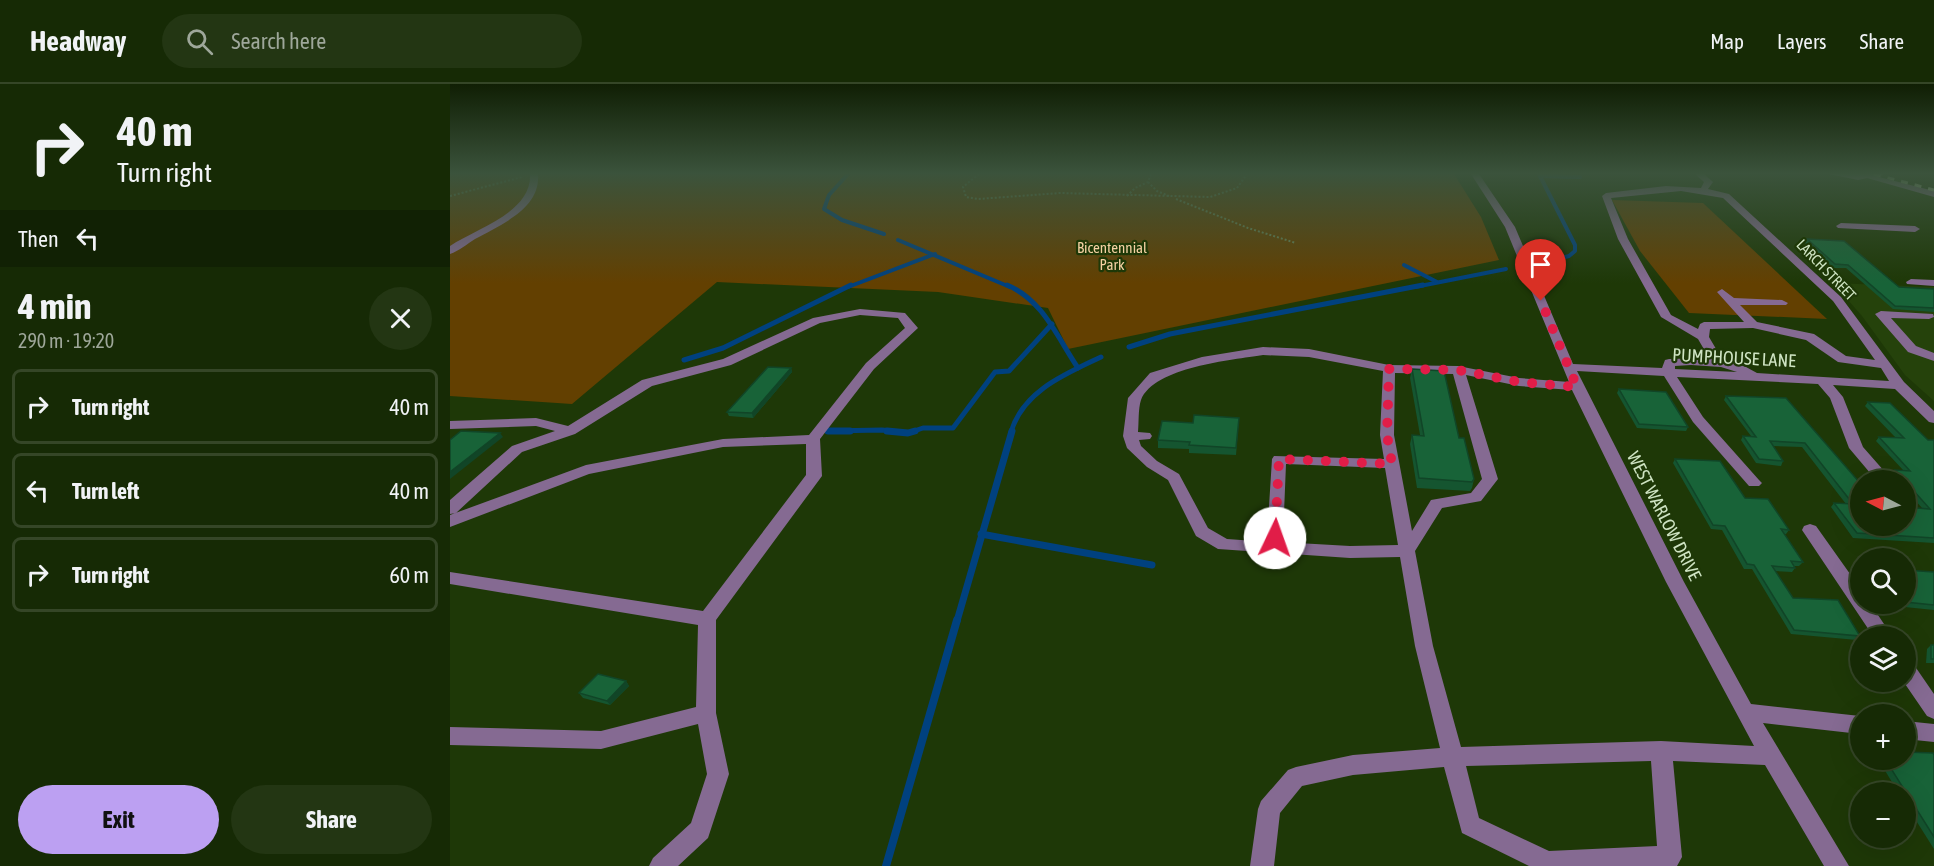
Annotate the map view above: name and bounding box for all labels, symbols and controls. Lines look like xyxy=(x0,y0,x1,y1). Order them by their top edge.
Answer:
search box xyxy=(162,14,582,68)
text: Headway xyxy=(30,25,126,57)
icon: search xyxy=(183,25,216,58)
text: Search here xyxy=(231,28,326,54)
text: Map xyxy=(1710,29,1744,53)
text: Layers xyxy=(1777,29,1827,53)
text: Share xyxy=(1860,29,1904,53)
text: 40 m xyxy=(117,107,192,155)
icon: right xyxy=(18,108,96,186)
text: Turn right xyxy=(117,157,212,188)
icon: left xyxy=(71,222,104,255)
text: Then xyxy=(18,226,59,252)
street label: LARCH STREET xyxy=(1793,236,1860,304)
park label: Bicentennial Park xyxy=(1077,239,1147,273)
pin xyxy=(1515,239,1566,301)
icon: arrive xyxy=(1524,248,1557,281)
text: 4 min xyxy=(18,285,92,327)
button: close xyxy=(369,287,432,350)
text: 290 m · 19:20 xyxy=(18,329,114,352)
street label: PUMPHOUSE LANE xyxy=(1672,344,1797,371)
icon: right xyxy=(21,390,54,423)
text: Turn right xyxy=(72,394,149,420)
text: 40 m xyxy=(389,394,429,420)
street label: WEST WARLOW DRIVE xyxy=(1623,448,1706,584)
north arrow xyxy=(1850,470,1916,536)
map controls xyxy=(1850,470,1916,848)
icon: left xyxy=(21,474,54,507)
text: Turn left xyxy=(72,478,139,504)
text: 40 m xyxy=(389,478,429,504)
position arrow xyxy=(1243,506,1307,570)
button: search xyxy=(1850,548,1916,614)
icon: right xyxy=(21,558,54,591)
text: Turn right xyxy=(72,562,149,588)
text: 60 m xyxy=(389,562,429,588)
button: layers xyxy=(1850,626,1916,692)
button: + xyxy=(1850,704,1916,770)
button: − xyxy=(1850,782,1916,848)
button: Exit xyxy=(18,785,219,854)
button: Share xyxy=(231,785,432,854)

